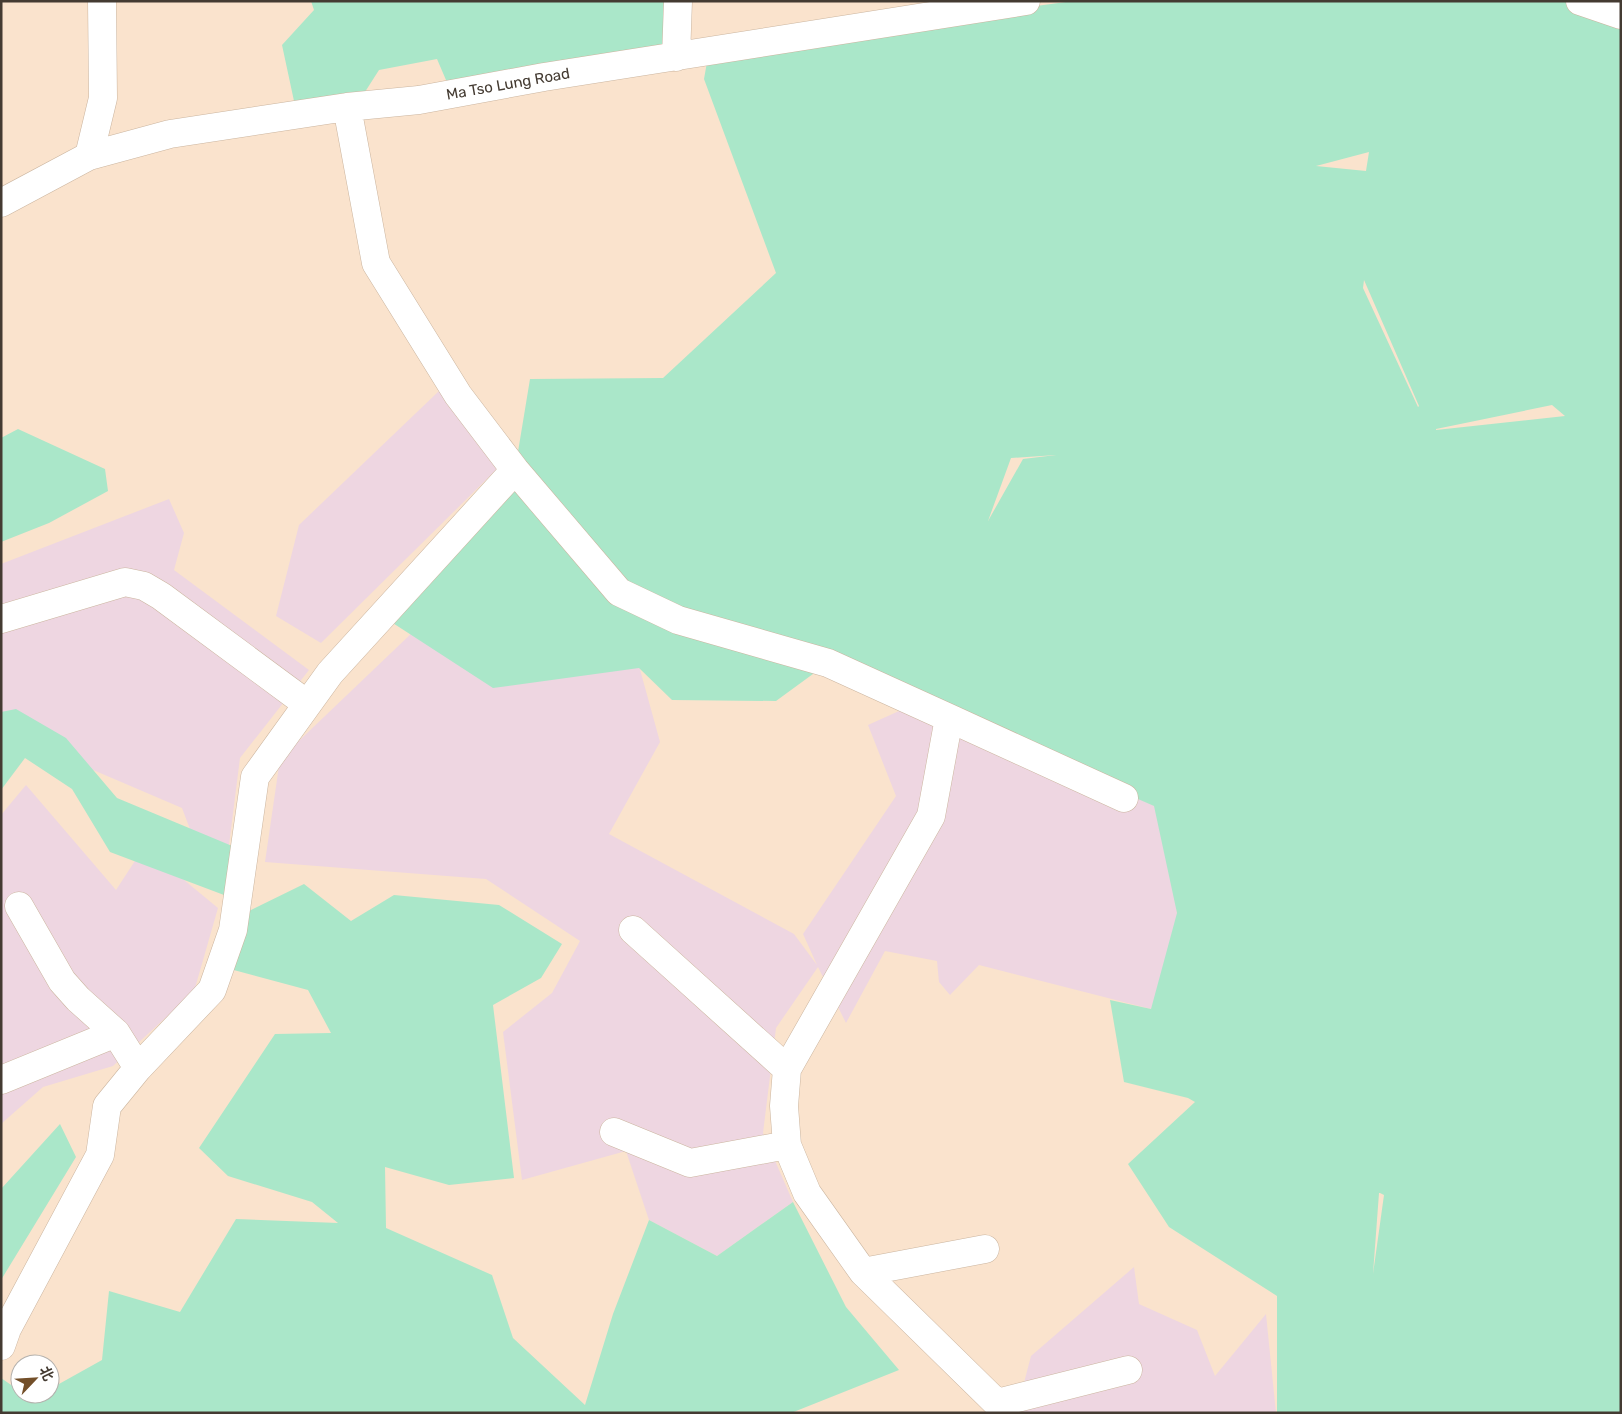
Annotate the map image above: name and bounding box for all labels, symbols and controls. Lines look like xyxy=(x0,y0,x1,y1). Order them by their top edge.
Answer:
street label: Ma Tso Lung Road xyxy=(445,64,571,104)
north arrow xyxy=(10,1354,60,1404)
text: 北 xyxy=(36,1364,57,1384)

